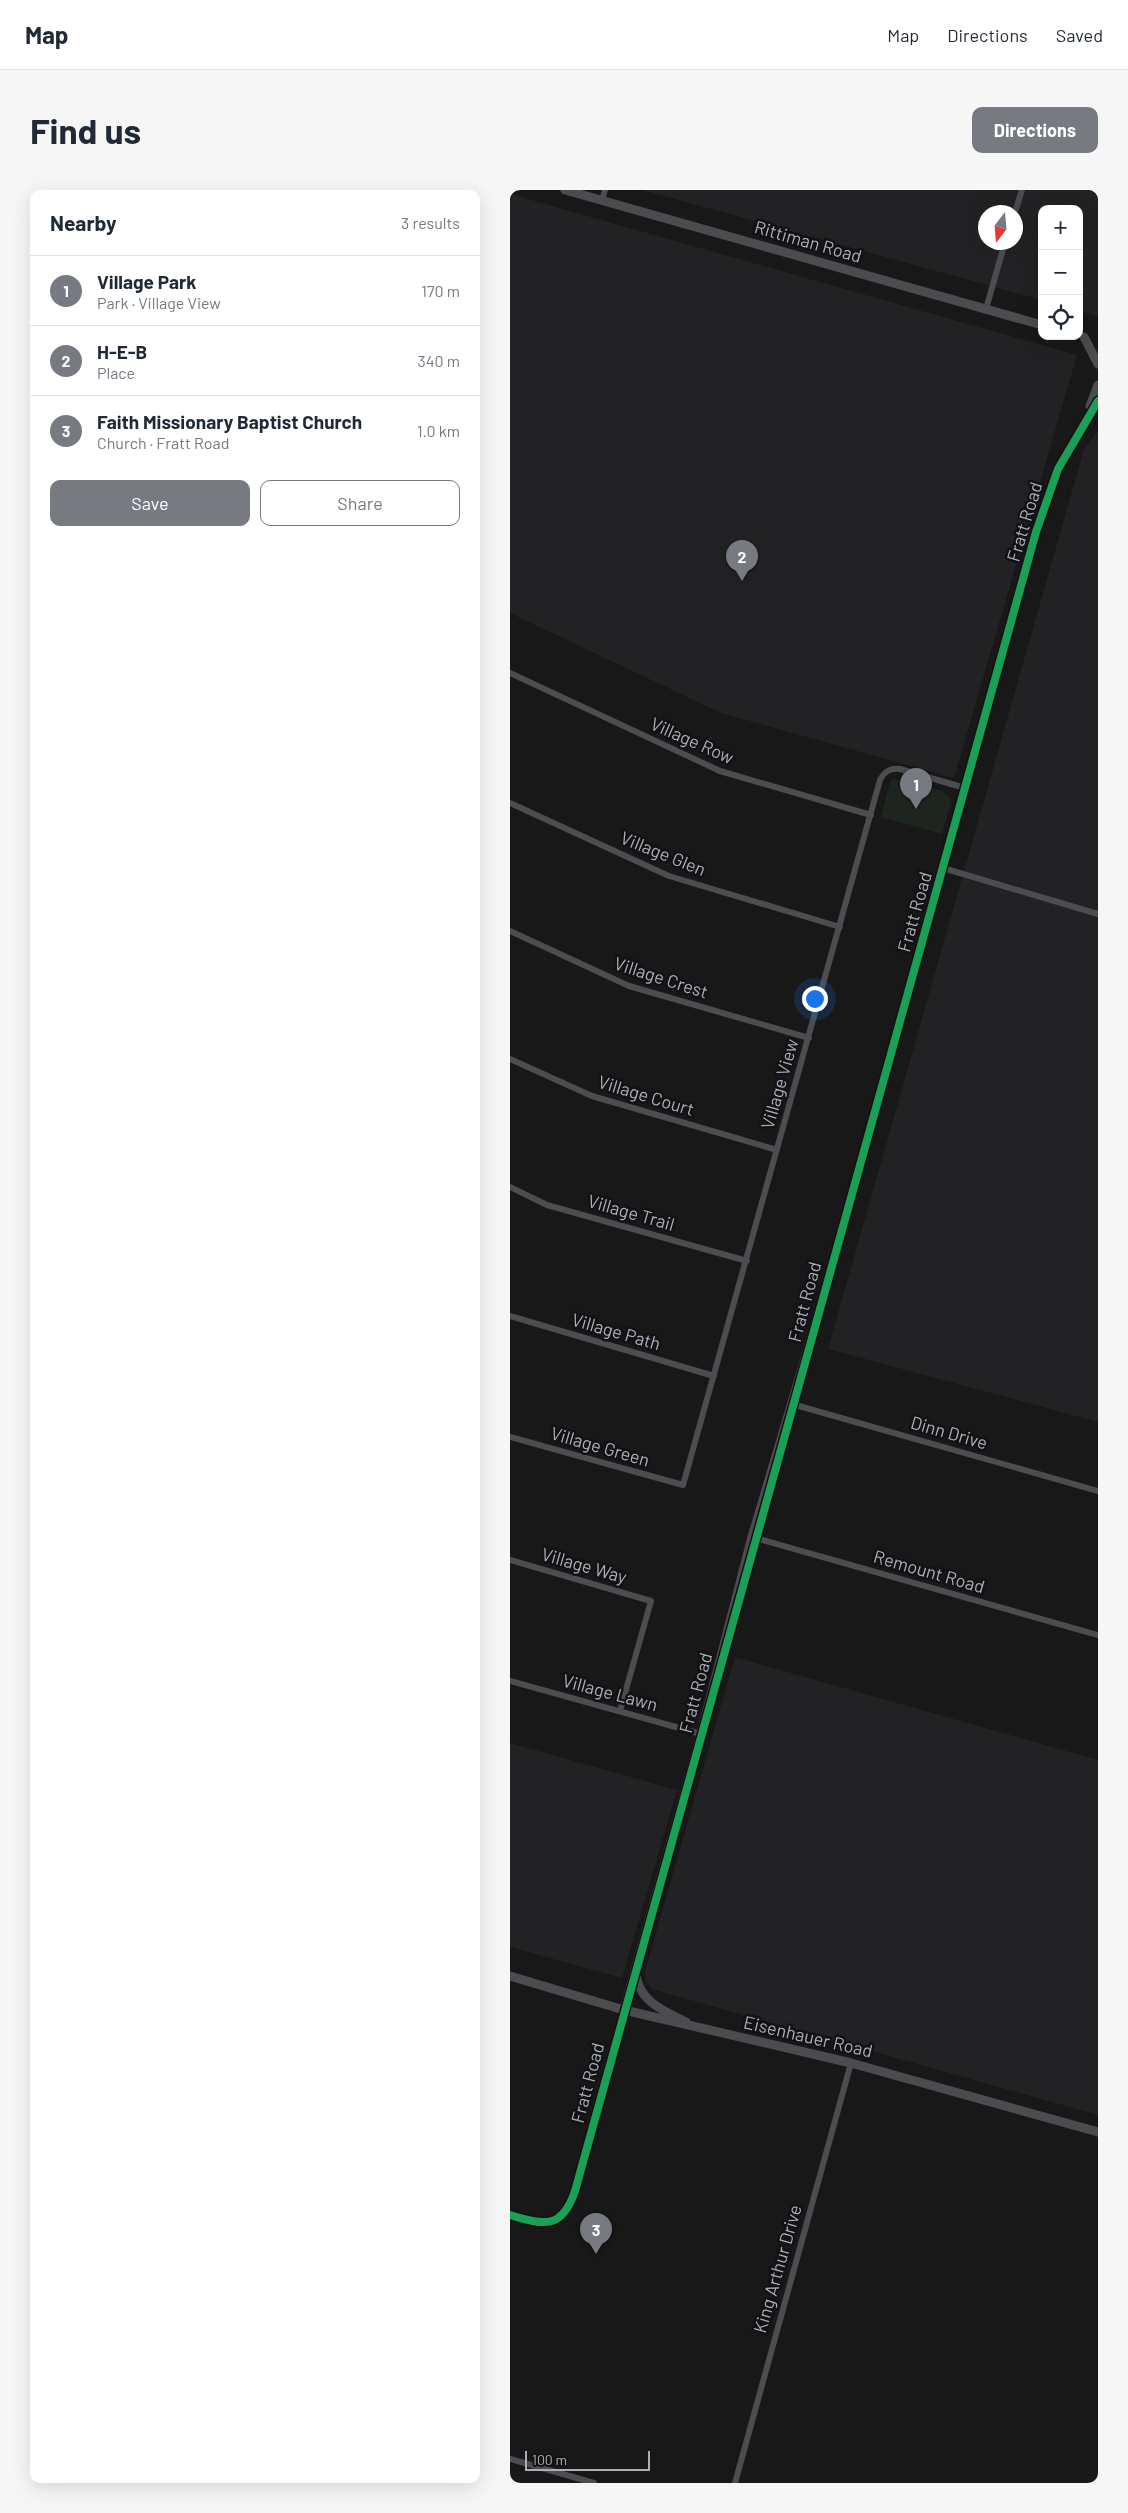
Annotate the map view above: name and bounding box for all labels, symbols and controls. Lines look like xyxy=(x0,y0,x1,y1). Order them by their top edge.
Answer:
text: Map xyxy=(25,20,68,49)
text: Map xyxy=(887,24,919,46)
text: Directions xyxy=(947,24,1028,46)
text: Saved xyxy=(1056,24,1103,46)
button: Directions xyxy=(972,107,1098,153)
text: Find us xyxy=(30,109,141,151)
north arrow xyxy=(978,205,1023,250)
map controls xyxy=(1038,205,1083,340)
button: + xyxy=(1038,205,1083,250)
text: Nearby xyxy=(50,210,116,235)
text: 3 results xyxy=(401,213,460,232)
street label: Rittiman Road xyxy=(752,215,864,267)
button: − xyxy=(1038,250,1083,295)
text: Village Park xyxy=(97,270,196,293)
text: 1 xyxy=(63,281,69,300)
text: 170 m xyxy=(421,281,460,300)
text: Park · Village View xyxy=(97,293,221,312)
button: locate xyxy=(1038,295,1083,340)
text: H-E-B xyxy=(97,340,147,363)
text: 2 xyxy=(62,351,70,370)
text: 340 m xyxy=(417,351,460,370)
text: Place xyxy=(97,363,135,382)
text: Faith Missionary Baptist Church xyxy=(97,410,362,433)
text: 3 xyxy=(62,421,70,440)
text: 1.0 km xyxy=(417,421,460,440)
text: Church · Fratt Road xyxy=(97,433,229,452)
street label: Fratt Road xyxy=(1002,479,1047,564)
button: Save xyxy=(50,480,250,526)
button: Share xyxy=(260,480,460,526)
pin: 2 xyxy=(726,540,758,581)
street label: Village Row xyxy=(647,712,737,768)
pin: 1 xyxy=(900,768,932,809)
street label: Village Glen xyxy=(618,826,709,880)
street label: Fratt Road xyxy=(892,869,936,954)
street label: Village Crest xyxy=(612,952,711,1003)
your location xyxy=(802,986,828,1012)
street label: Village View xyxy=(756,1036,802,1131)
street label: Village Court xyxy=(596,1070,697,1120)
street label: Village Trail xyxy=(585,1189,677,1235)
street label: Fratt Road xyxy=(783,1259,825,1344)
street label: Village Path xyxy=(569,1308,663,1354)
street label: Dinn Drive xyxy=(908,1411,990,1453)
street label: Village Green xyxy=(548,1421,652,1471)
street label: Village Way xyxy=(539,1542,630,1588)
street label: Remount Road xyxy=(871,1545,987,1597)
street label: Fratt Road xyxy=(674,1650,716,1735)
street label: Village Lawn xyxy=(560,1669,660,1715)
street label: Eisenhauer Road xyxy=(742,2011,875,2062)
street label: Fratt Road xyxy=(566,2040,608,2125)
street label: King Arthur Drive xyxy=(748,2202,806,2335)
pin: 3 xyxy=(580,2213,612,2254)
scale bar xyxy=(525,2448,650,2471)
text: 100 m xyxy=(532,2451,567,2468)

